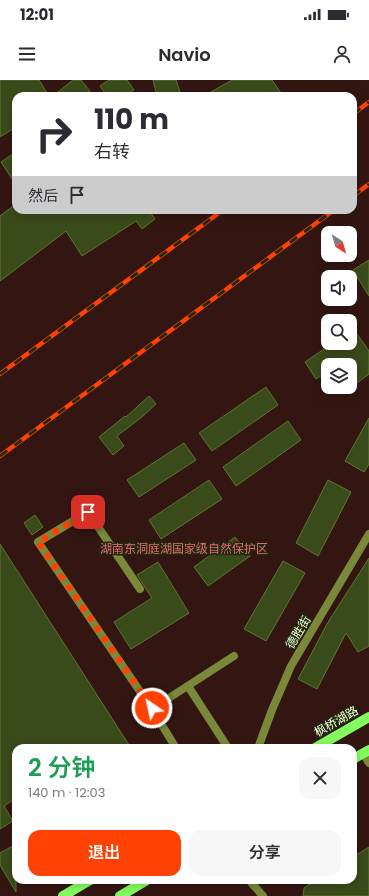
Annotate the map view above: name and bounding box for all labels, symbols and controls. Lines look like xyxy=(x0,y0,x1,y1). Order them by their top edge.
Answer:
text: 12:01 xyxy=(20,4,54,25)
text: Navio xyxy=(158,42,211,67)
icon: menu xyxy=(16,43,38,65)
icon: person xyxy=(331,43,353,65)
text: 110 m xyxy=(94,100,169,139)
icon: right xyxy=(28,108,80,160)
text: 右转 xyxy=(94,139,130,164)
icon: arrive xyxy=(66,184,88,206)
text: 然后 xyxy=(28,185,58,206)
north arrow xyxy=(321,226,357,262)
map controls xyxy=(321,226,357,394)
button: sound xyxy=(321,270,357,306)
button: search xyxy=(321,314,357,350)
button: layers xyxy=(321,358,357,394)
pin xyxy=(71,495,105,529)
icon: arrive xyxy=(77,501,99,523)
park label: 湖南东洞庭湖国家级自然保护区 xyxy=(100,540,268,557)
street label: 德胜街 xyxy=(281,612,315,652)
position arrow xyxy=(131,687,173,729)
street label: 枫桥湖路 xyxy=(311,702,361,740)
text: 2 分钟 xyxy=(28,751,96,784)
button: close xyxy=(299,757,341,799)
text: 140 m · 12:03 xyxy=(28,783,105,802)
button: 退出 xyxy=(28,830,181,876)
button: 分享 xyxy=(189,830,341,876)

